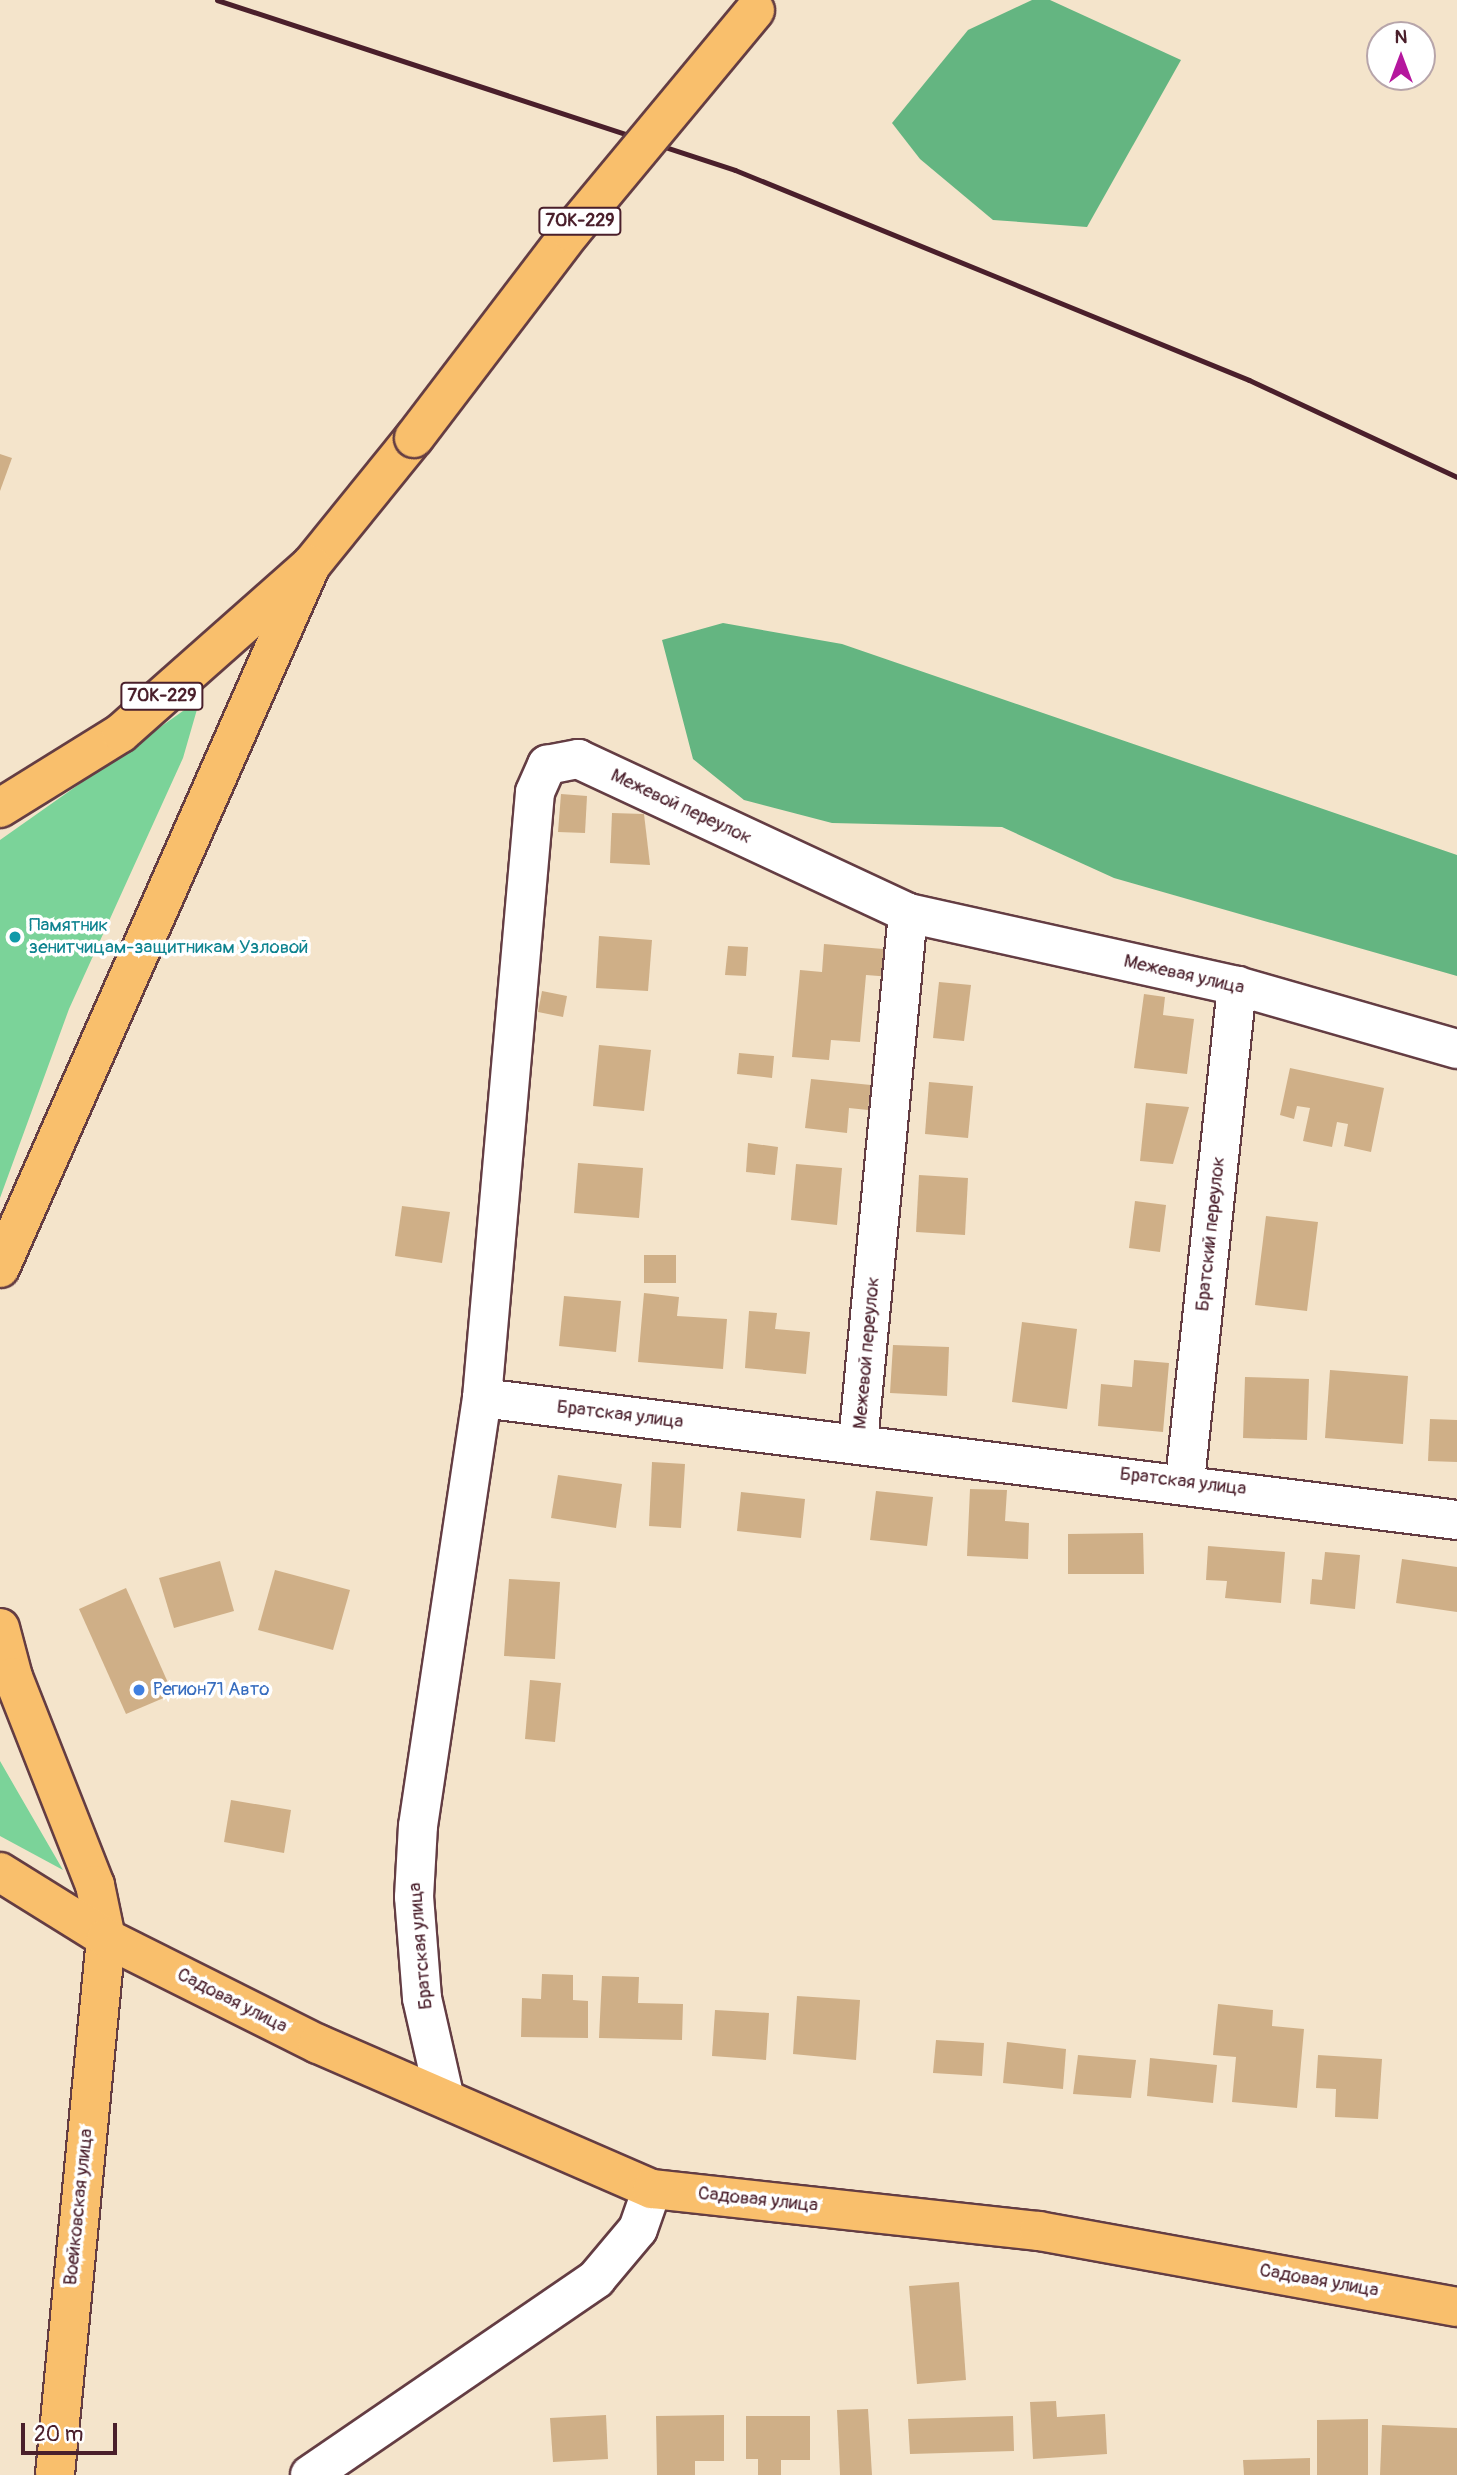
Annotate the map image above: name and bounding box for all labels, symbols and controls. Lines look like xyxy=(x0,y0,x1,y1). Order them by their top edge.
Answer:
north arrow xyxy=(1366,21,1436,91)
text: N xyxy=(1395,25,1407,49)
road number: 70К-229 xyxy=(538,206,622,236)
road number: 70К-229 xyxy=(120,682,204,710)
street label: Межевой переулок xyxy=(607,764,755,850)
place label: Памятник зенитчицам-защитникам Узловой xyxy=(29,915,308,959)
marker: Памятник зенитчицам-защитникам Узловой xyxy=(7,929,23,945)
street label: Межевая улица xyxy=(1121,950,1247,1000)
street label: Братский переулок xyxy=(1192,1156,1230,1312)
street label: Межевой переулок xyxy=(849,1276,885,1430)
street label: Братская улица xyxy=(555,1396,685,1434)
street label: Братская улица xyxy=(1118,1463,1248,1501)
place label: Регион71 Авто xyxy=(153,1679,269,1701)
marker: Регион71 Авто xyxy=(131,1682,147,1698)
street label: Братская улица xyxy=(404,1882,438,2010)
street label: Садовая улица xyxy=(173,1963,291,2039)
street label: Воейковская улица xyxy=(59,2128,99,2286)
street label: Садовая улица xyxy=(697,2182,819,2218)
street label: Садовая улица xyxy=(1258,2259,1380,2303)
scale bar xyxy=(24,2408,121,2452)
text: 20 m xyxy=(34,2421,83,2448)

